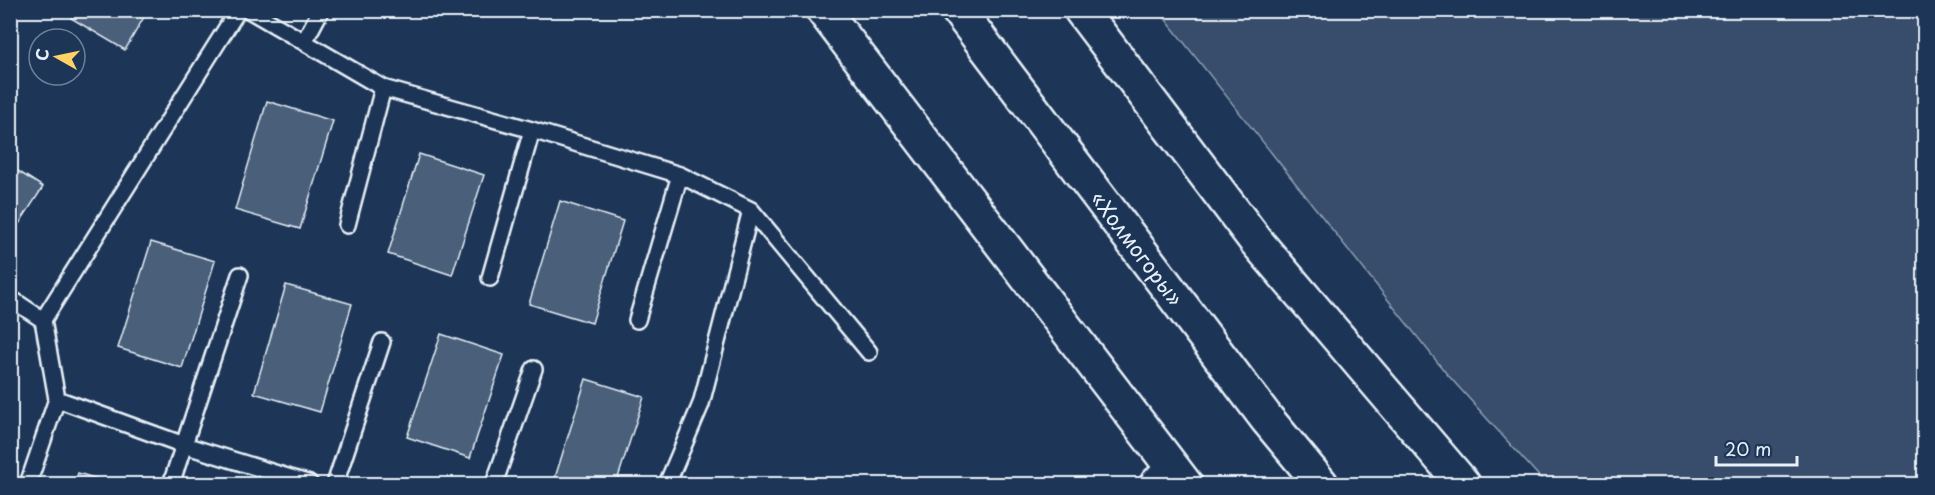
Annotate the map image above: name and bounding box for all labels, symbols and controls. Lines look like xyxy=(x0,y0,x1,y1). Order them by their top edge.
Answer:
north arrow xyxy=(27,27,87,87)
text: С xyxy=(28,47,54,62)
street label: «Холмогоры» xyxy=(1084,183,1192,312)
scale bar xyxy=(1716,429,1797,467)
text: 20 m xyxy=(1725,435,1771,462)

